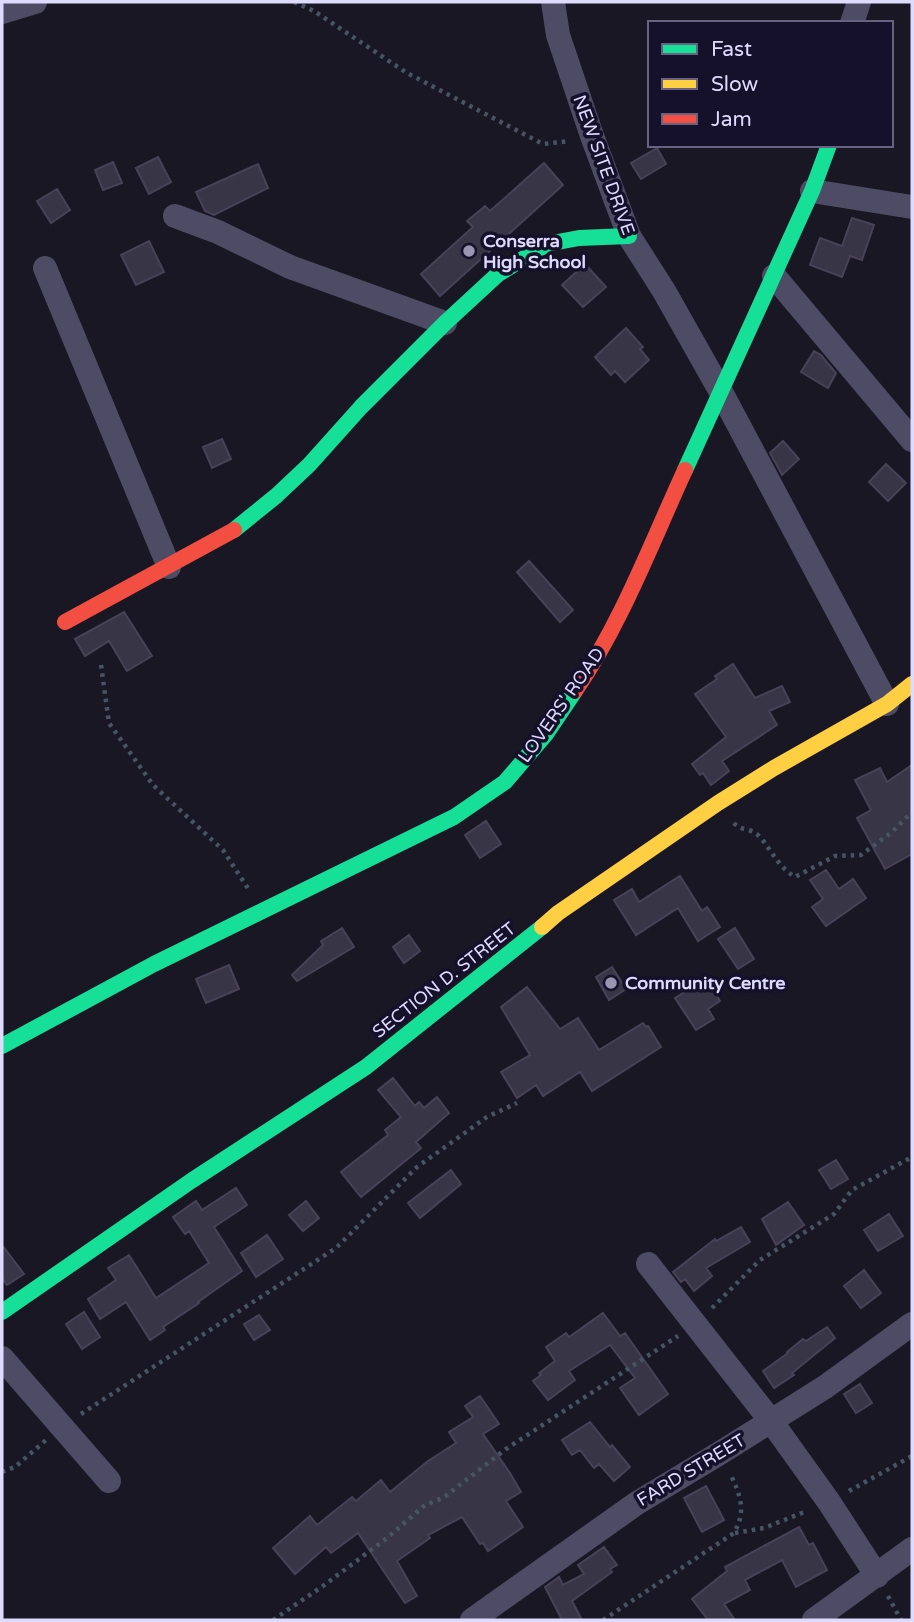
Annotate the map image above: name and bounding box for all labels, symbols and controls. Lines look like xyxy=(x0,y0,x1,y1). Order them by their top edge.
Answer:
legend xyxy=(648,21,893,147)
text: Fast xyxy=(711,37,752,62)
text: Slow xyxy=(711,72,759,97)
street label: NEW SITE DRIVE xyxy=(568,92,640,238)
text: Jam xyxy=(711,107,752,132)
place label: Conserra High School xyxy=(483,230,586,273)
marker: Conserra High School xyxy=(461,243,477,259)
street label: LOVERS' ROAD xyxy=(513,643,609,767)
street label: SECTION D. STREET xyxy=(368,917,520,1043)
place label: Community Centre xyxy=(625,972,786,994)
marker: Community Centre xyxy=(603,975,619,991)
street label: FARD STREET xyxy=(633,1429,749,1511)

